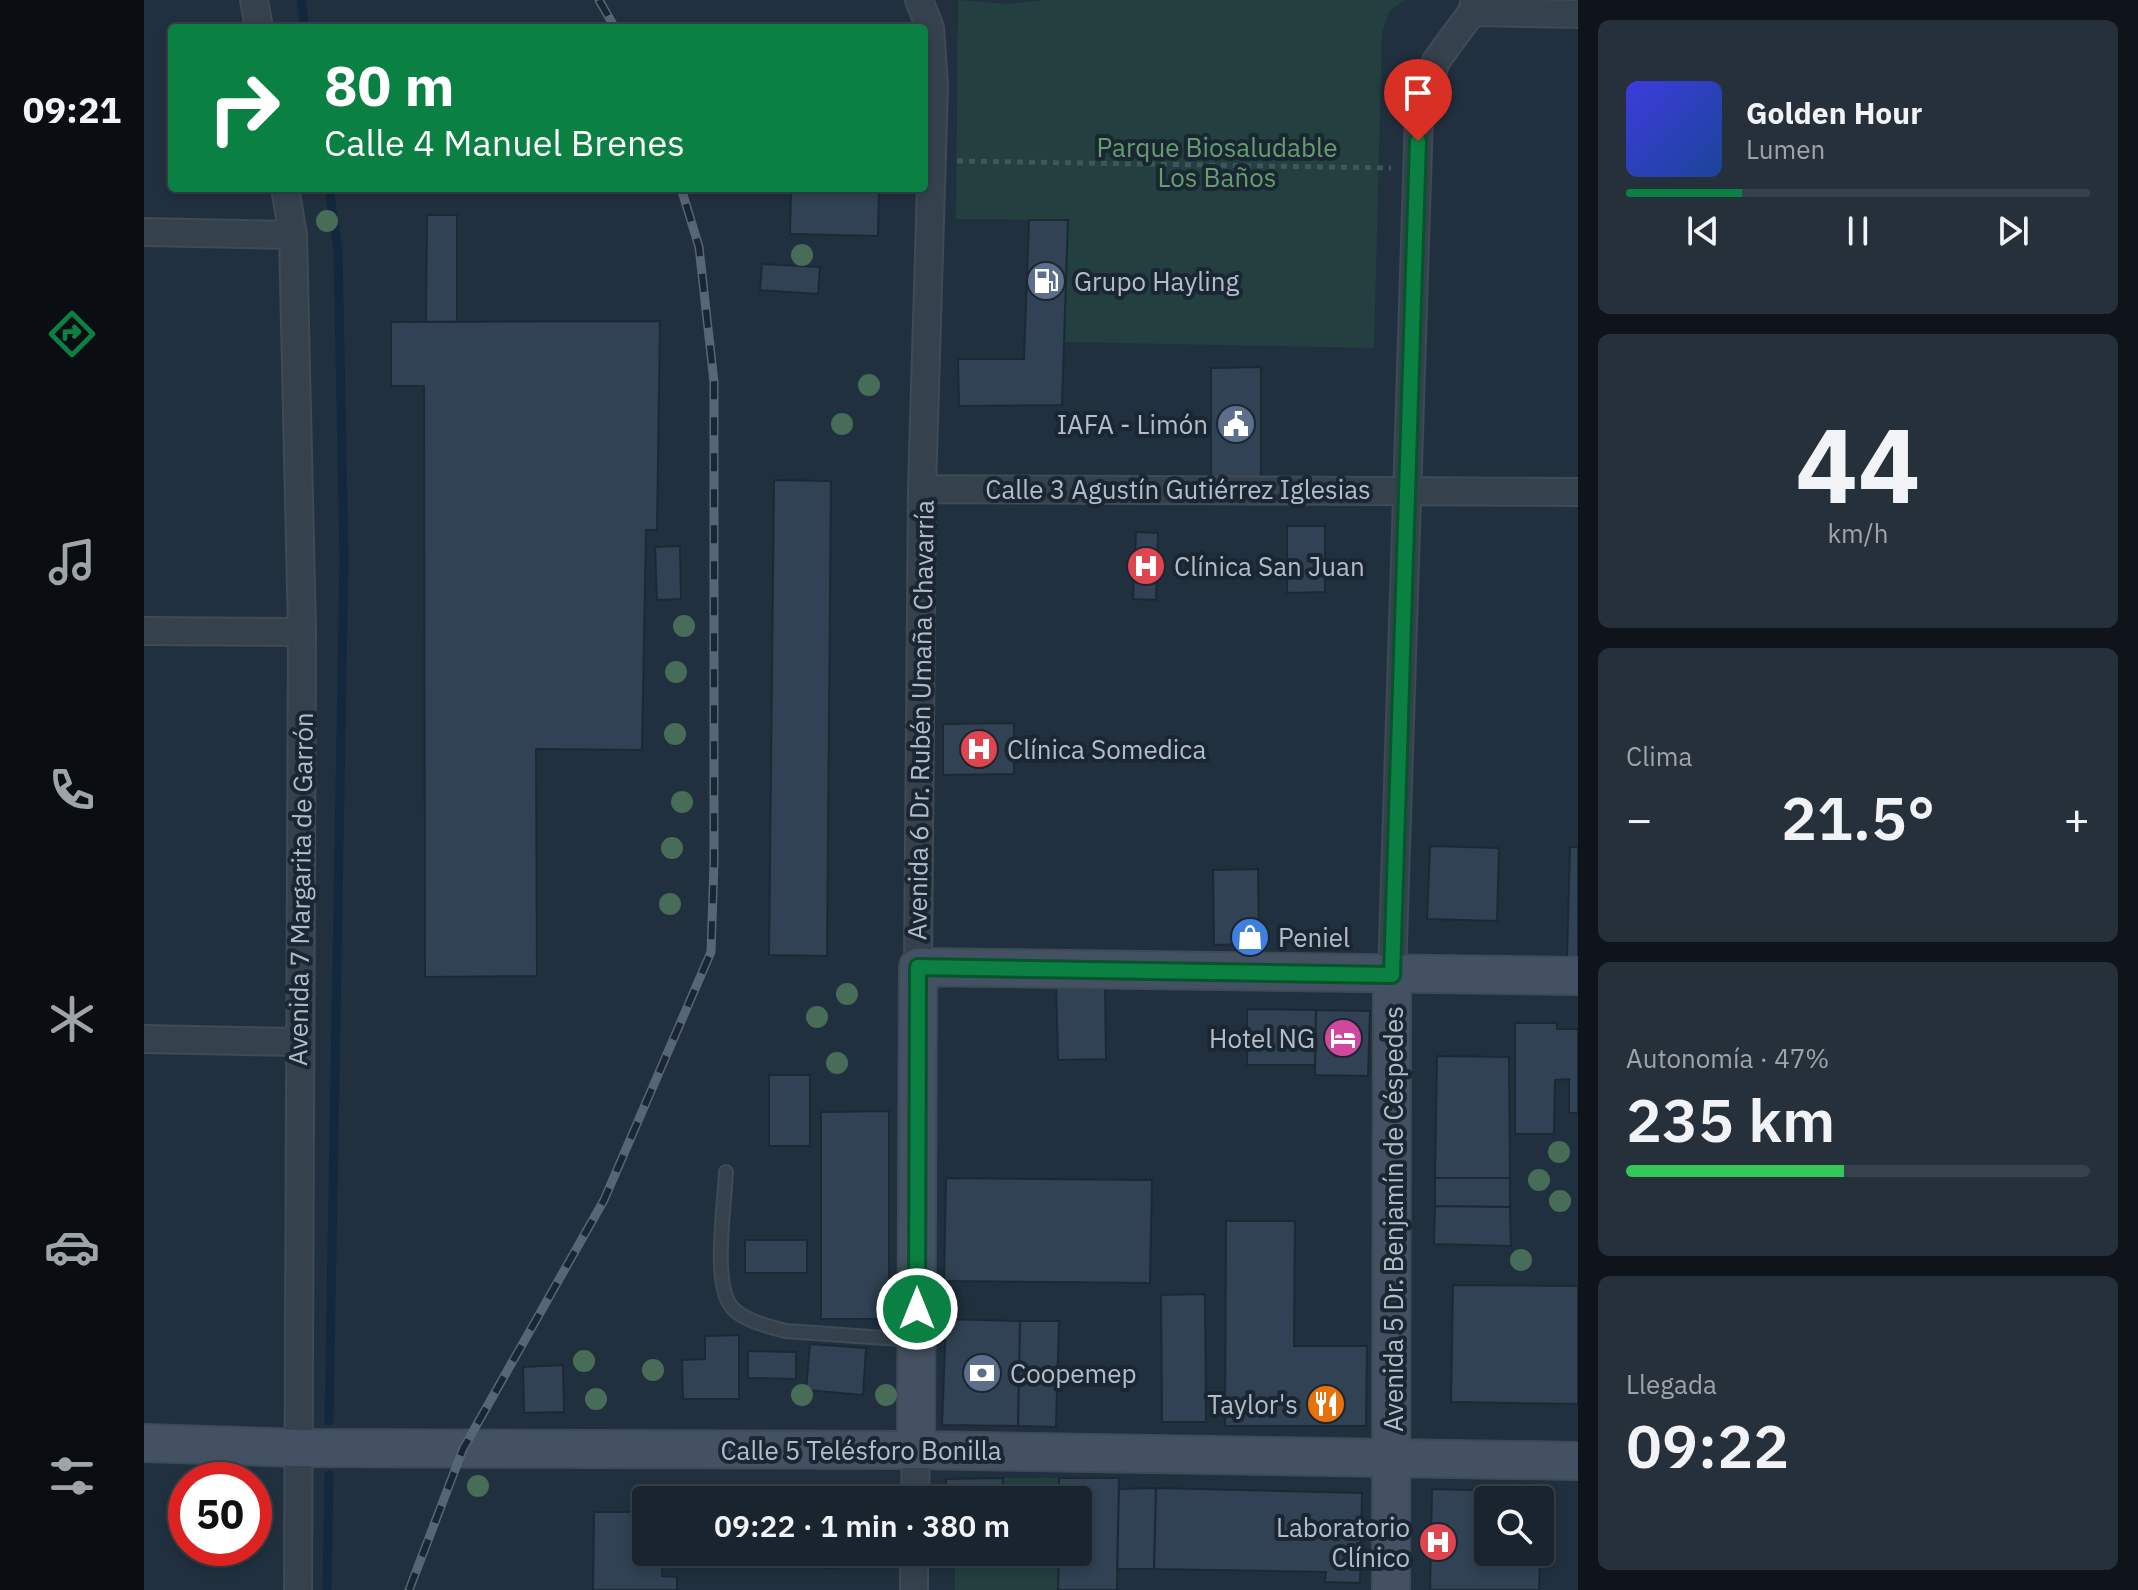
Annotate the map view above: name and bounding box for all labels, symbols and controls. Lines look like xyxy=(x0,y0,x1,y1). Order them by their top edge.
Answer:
text: 80 m xyxy=(324,49,454,121)
icon: right xyxy=(192,56,296,160)
pin xyxy=(1384,59,1452,141)
icon: arrive xyxy=(1396,71,1440,115)
text: 09:21 xyxy=(23,86,121,133)
text: Golden Hour xyxy=(1746,93,1922,132)
text: Calle 4 Manuel Brenes xyxy=(324,119,685,166)
park label: Parque Biosaludable Los Baños xyxy=(1097,130,1337,194)
text: Lumen xyxy=(1746,132,1825,166)
icon: previous xyxy=(1681,209,1725,253)
icon: pause xyxy=(1836,209,1880,253)
icon: next xyxy=(1991,209,2035,253)
fuel station icon: Grupo Hayling xyxy=(1025,260,1067,302)
place label: Grupo Hayling xyxy=(1074,264,1240,298)
icon: directions xyxy=(44,306,100,362)
text: 44 xyxy=(1796,396,1920,532)
public building icon: IAFA - Limón xyxy=(1215,403,1257,445)
place label: IAFA - Limón xyxy=(1057,407,1208,441)
street label: Calle 3 Agustín Gutiérrez Iglesias xyxy=(985,472,1371,506)
street label: Avenida 6 Dr. Rubén Umaña Chavarría xyxy=(899,499,941,940)
text: km/h xyxy=(1827,516,1889,550)
icon: music xyxy=(44,534,100,590)
hospital icon: Clínica San Juan xyxy=(1125,545,1167,587)
place label: Clínica San Juan xyxy=(1174,549,1365,583)
street label: Avenida 7 Margarita de Garrón xyxy=(280,712,320,1066)
hospital icon: Clínica Somedica xyxy=(958,728,1000,770)
place label: Clínica Somedica xyxy=(1007,732,1206,766)
text: Clima xyxy=(1626,739,1692,773)
icon: phone xyxy=(44,762,100,818)
text: 21.5° xyxy=(1781,778,1935,857)
text: − xyxy=(1626,790,1652,847)
text: + xyxy=(2064,790,2090,847)
shop icon: Peniel xyxy=(1229,916,1271,958)
place label: Peniel xyxy=(1278,920,1350,954)
icon: climate xyxy=(44,991,100,1047)
street label: Avenida 5 Dr. Benjamín de Céspedes xyxy=(1376,1006,1410,1432)
hotel icon: Hotel NG xyxy=(1322,1017,1364,1059)
place label: Hotel NG xyxy=(1209,1021,1315,1055)
text: Autonomía · 47% xyxy=(1626,1041,1829,1075)
text: 235 km xyxy=(1626,1080,1835,1159)
icon: car xyxy=(44,1219,100,1275)
position arrow xyxy=(875,1267,959,1351)
bank icon: Coopemep xyxy=(961,1352,1003,1394)
place label: Coopemep xyxy=(1010,1356,1137,1390)
text: Llegada xyxy=(1626,1367,1717,1401)
restaurant icon: Taylor's xyxy=(1305,1383,1347,1425)
place label: Taylor's xyxy=(1207,1387,1298,1421)
text: 09:22 xyxy=(1626,1406,1789,1485)
street label: Calle 5 Telésforo Bonilla xyxy=(720,1433,1002,1467)
icon: filters xyxy=(44,1448,100,1504)
speed limit sign: 50 xyxy=(168,1462,272,1566)
map controls xyxy=(1474,1486,1554,1566)
button: search xyxy=(1474,1486,1554,1566)
text: 09:22 · 1 min · 380 m xyxy=(714,1506,1010,1545)
place label: Laboratorio Clínico xyxy=(1276,1510,1410,1574)
hospital icon: Laboratorio Clínico xyxy=(1417,1521,1459,1563)

